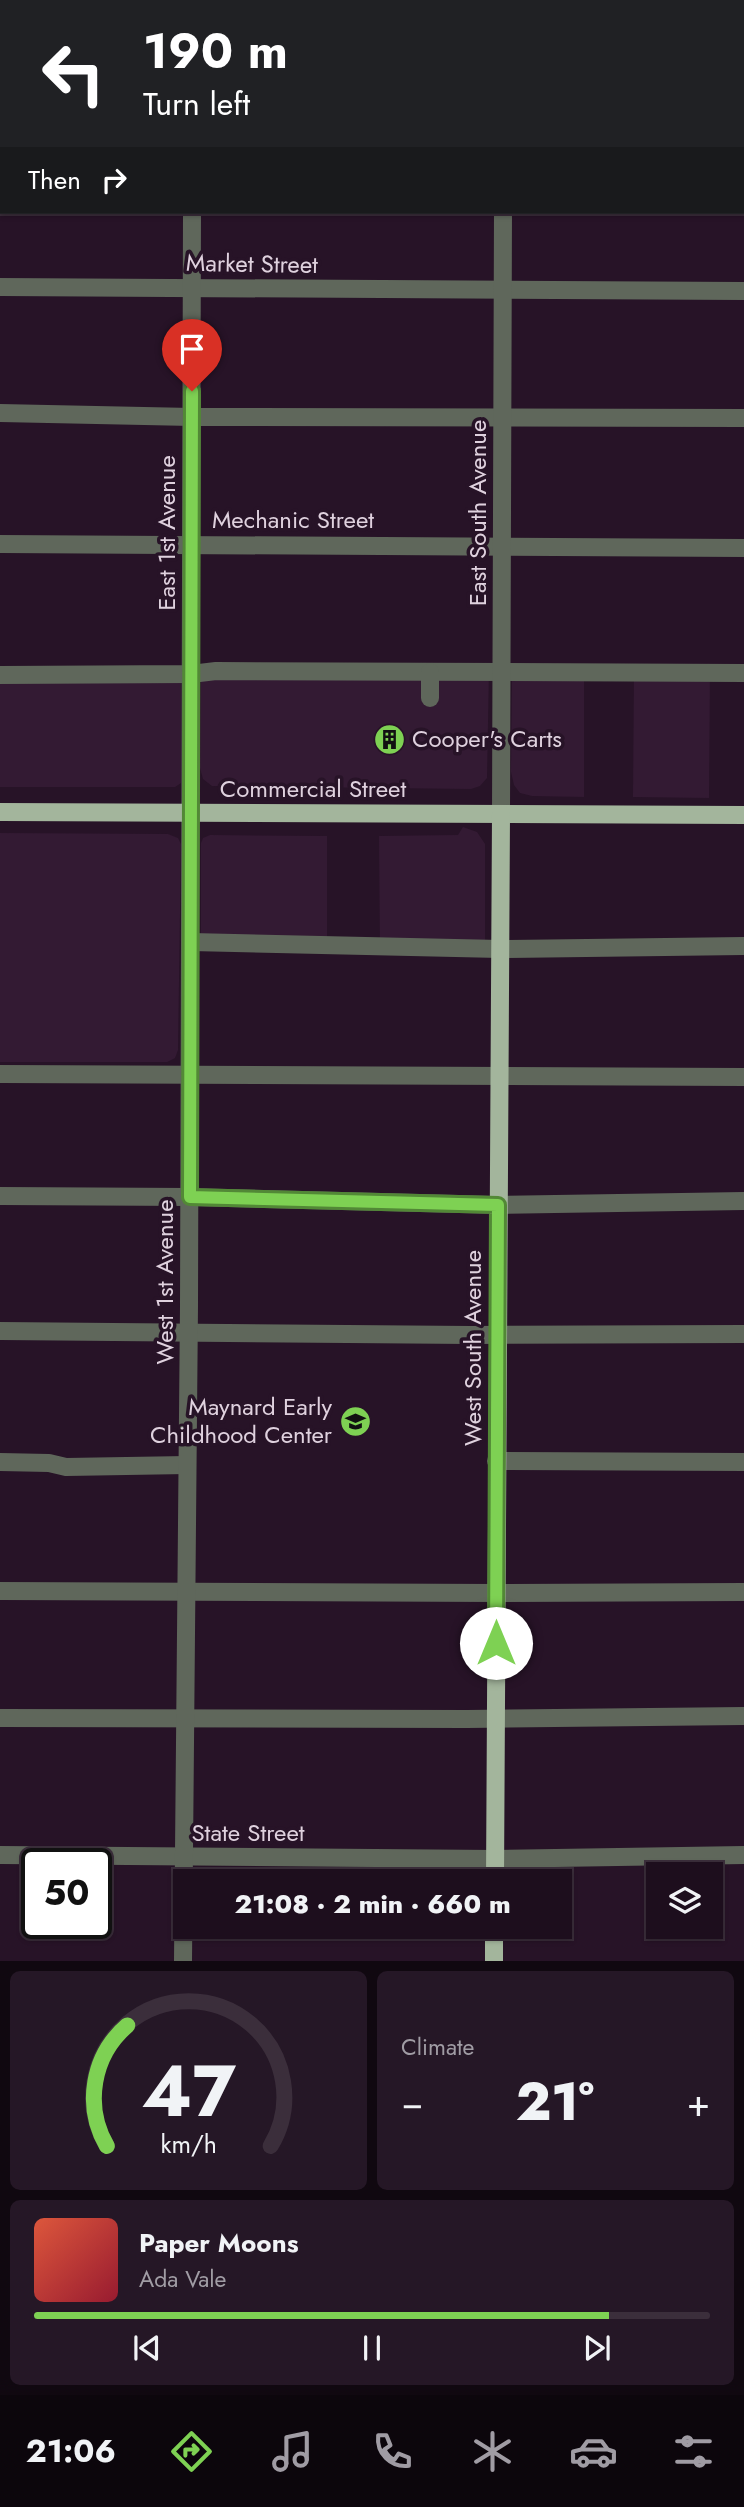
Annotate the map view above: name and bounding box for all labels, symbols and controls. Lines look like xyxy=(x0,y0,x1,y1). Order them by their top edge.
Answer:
text: 190 m xyxy=(143,16,288,86)
icon: left xyxy=(28,28,119,119)
text: Turn left xyxy=(143,81,250,127)
text: Then xyxy=(28,161,81,199)
icon: right xyxy=(95,161,133,199)
street label: Market Street xyxy=(186,245,319,282)
pin xyxy=(162,319,222,391)
icon: arrive xyxy=(173,330,211,368)
street label: East South Avenue xyxy=(460,420,495,606)
street label: East 1st Avenue xyxy=(149,455,184,611)
street label: Mechanic Street xyxy=(212,502,374,537)
place label: Cooper's Carts xyxy=(412,721,562,756)
building icon: Cooper's Carts xyxy=(372,722,406,756)
street label: Commercial Street xyxy=(220,771,406,806)
street label: West 1st Avenue xyxy=(147,1199,182,1365)
street label: West South Avenue xyxy=(455,1250,490,1446)
place label: Maynard Early Childhood Center xyxy=(150,1389,333,1452)
school or university icon: Maynard Early Childhood Center xyxy=(338,1404,372,1438)
position arrow xyxy=(459,1606,533,1680)
street label: State Street xyxy=(191,1815,305,1850)
speed limit sign: 50 xyxy=(21,1848,112,1939)
map controls xyxy=(646,1862,723,1939)
button: layers xyxy=(646,1862,723,1939)
text: 21:08 · 2 min · 660 m xyxy=(234,1885,511,1923)
text: Climate xyxy=(401,2030,474,2064)
text: 47 xyxy=(141,2039,236,2144)
text: 21° xyxy=(516,2064,594,2140)
text: − xyxy=(401,2075,423,2130)
text: + xyxy=(687,2075,710,2130)
text: km/h xyxy=(160,2126,217,2162)
text: Paper Moons xyxy=(139,2224,299,2262)
text: Ada Vale xyxy=(139,2262,226,2296)
icon: previous xyxy=(128,2329,166,2367)
icon: pause xyxy=(353,2329,391,2367)
icon: next xyxy=(578,2329,616,2367)
icon: directions xyxy=(167,2427,216,2476)
icon: music xyxy=(268,2427,317,2476)
icon: phone xyxy=(368,2427,417,2476)
icon: climate xyxy=(468,2427,517,2476)
icon: car xyxy=(569,2427,618,2476)
icon: filters xyxy=(669,2427,718,2476)
text: 21:06 xyxy=(26,2428,116,2474)

